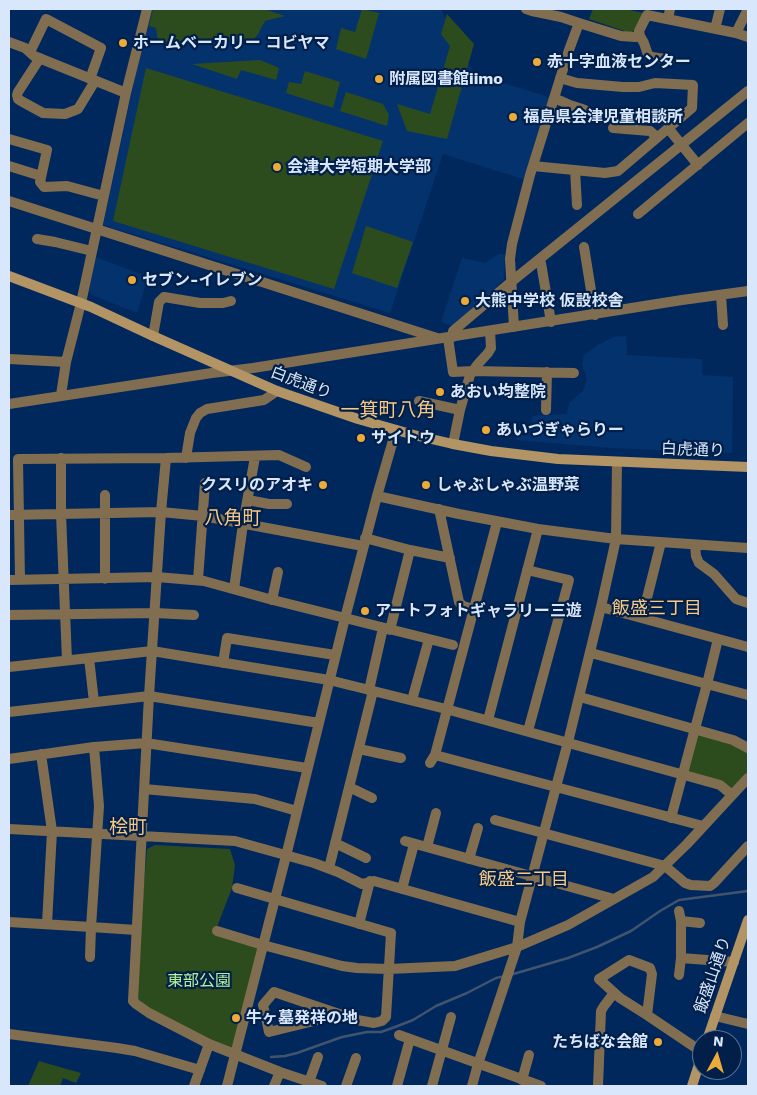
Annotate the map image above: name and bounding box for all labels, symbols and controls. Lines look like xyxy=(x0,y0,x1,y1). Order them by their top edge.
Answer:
place label: ホームベーカリー コビヤマ xyxy=(133,33,330,53)
marker: ホームベーカリー コビヤマ xyxy=(117,37,129,49)
place label: 赤十字血液センター xyxy=(547,52,691,72)
marker: 赤十字血液センター xyxy=(531,56,543,68)
place label: 附属図書館iimo xyxy=(389,69,503,89)
marker: 附属図書館iimo xyxy=(373,73,385,85)
place label: 福島県会津児童相談所 xyxy=(523,107,683,127)
marker: 福島県会津児童相談所 xyxy=(507,111,519,123)
place label: 会津大学短期大学部 xyxy=(287,157,431,177)
marker: 会津大学短期大学部 xyxy=(271,161,283,173)
place label: セブン-イレブン xyxy=(142,270,262,290)
marker: セブン-イレブン xyxy=(126,274,138,286)
place label: 大熊中学校 仮設校舎 xyxy=(475,291,624,311)
marker: 大熊中学校 仮設校舎 xyxy=(459,295,471,307)
street label: 白虎通り xyxy=(268,363,334,403)
place label: あおい均整院 xyxy=(450,382,546,402)
marker: あおい均整院 xyxy=(434,386,446,398)
district label: 一箕町八角 xyxy=(341,399,435,421)
place label: あいづぎゃらりー xyxy=(496,420,624,440)
marker: あいづぎゃらりー xyxy=(480,424,492,436)
place label: サイトウ xyxy=(371,428,435,448)
marker: サイトウ xyxy=(355,432,367,444)
street label: 白虎通り xyxy=(661,439,725,461)
place label: クスリのアオキ xyxy=(201,475,313,495)
place label: しゃぶしゃぶ温野菜 xyxy=(436,475,580,495)
marker: クスリのアオキ xyxy=(317,479,329,491)
marker: しゃぶしゃぶ温野菜 xyxy=(420,479,432,491)
district label: 八角町 xyxy=(205,507,261,529)
district label: 飯盛三丁目 xyxy=(612,598,702,620)
place label: アートフォトギャラリー三遊 xyxy=(375,601,582,621)
marker: アートフォトギャラリー三遊 xyxy=(359,605,371,617)
district label: 桧町 xyxy=(109,816,147,838)
district label: 飯盛二丁目 xyxy=(479,869,569,891)
street label: 飯盛山通り xyxy=(691,934,735,1016)
park label: 東部公園 xyxy=(167,971,231,991)
place label: 牛ヶ墓発祥の地 xyxy=(246,1008,358,1028)
marker: 牛ヶ墓発祥の地 xyxy=(230,1012,242,1024)
north arrow xyxy=(692,1030,742,1080)
place label: たちばな会館 xyxy=(552,1032,648,1052)
text: N xyxy=(712,1033,724,1050)
marker: たちばな会館 xyxy=(652,1036,664,1048)

